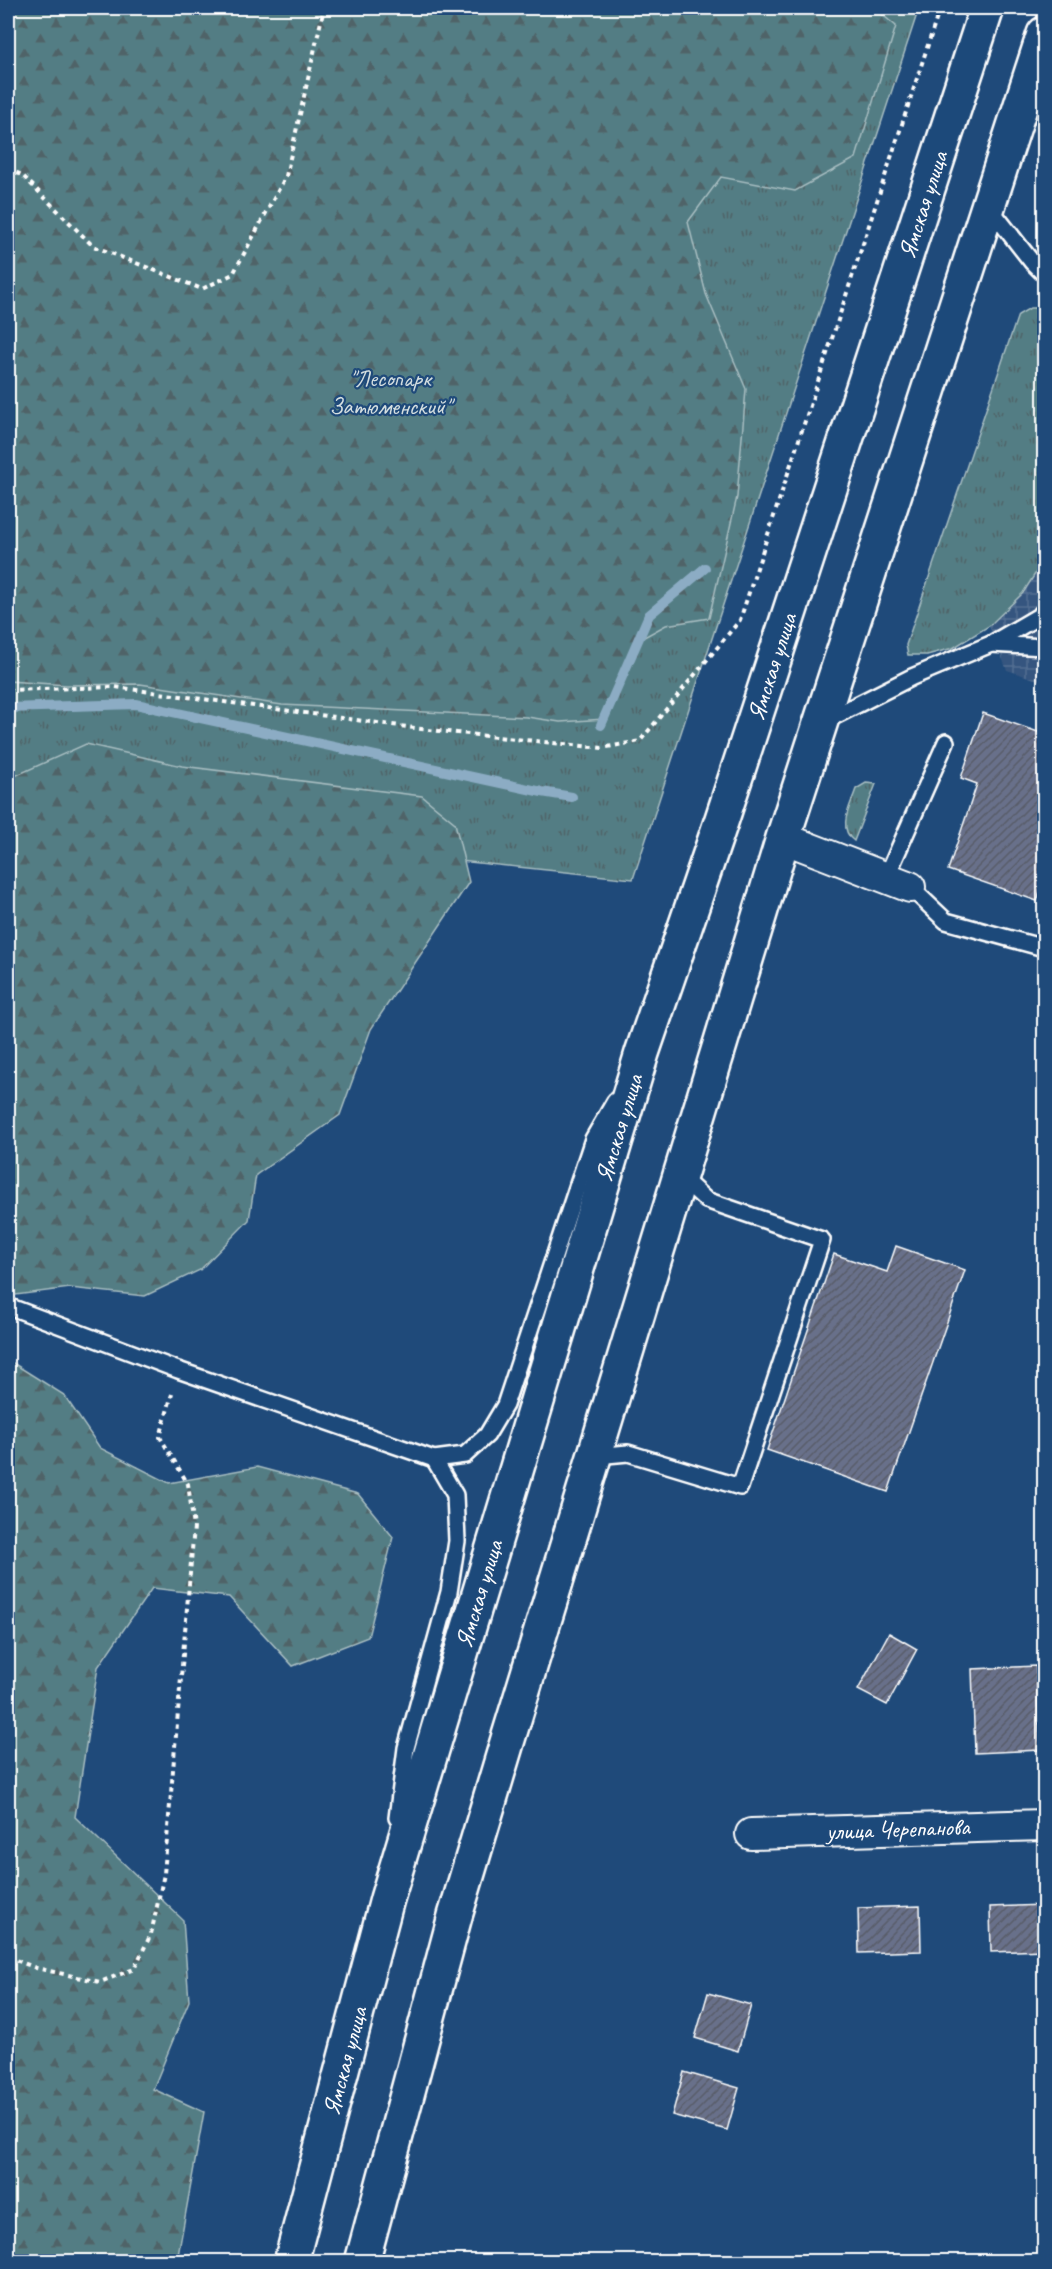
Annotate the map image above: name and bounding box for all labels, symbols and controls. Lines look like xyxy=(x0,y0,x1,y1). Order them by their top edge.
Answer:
street label: Ямская улица xyxy=(892,146,955,262)
park label: "Лесопарк Затюменский" xyxy=(329,363,456,421)
street label: Ямская улица xyxy=(741,608,804,724)
street label: Ямская улица xyxy=(588,1069,650,1185)
street label: Ямская улица xyxy=(448,1535,510,1651)
street label: улица Черепанова xyxy=(824,1811,972,1847)
street label: Ямская улица xyxy=(316,2002,374,2118)

